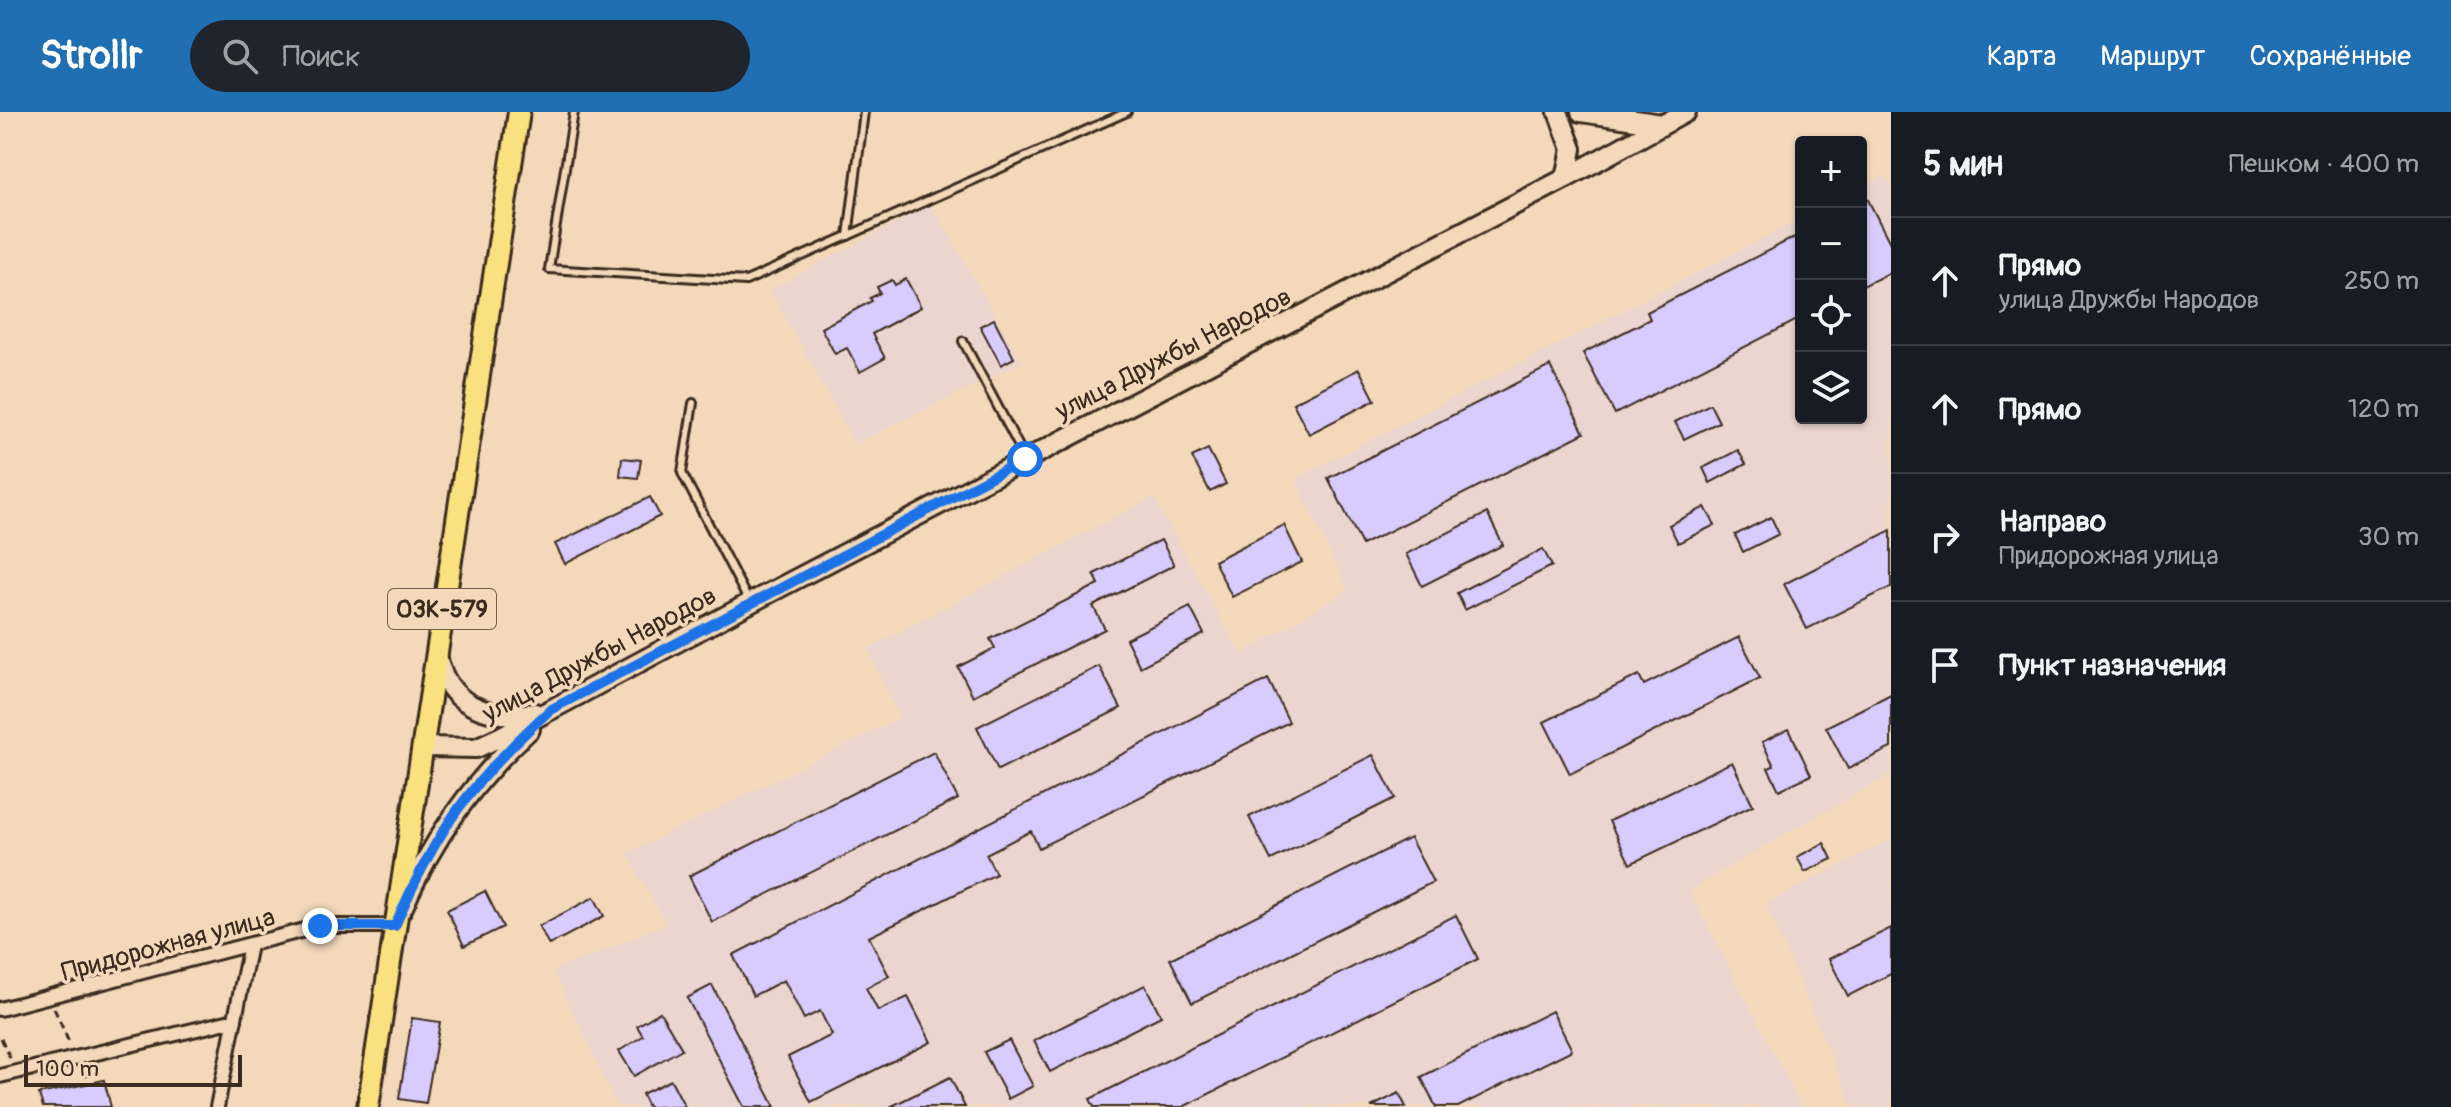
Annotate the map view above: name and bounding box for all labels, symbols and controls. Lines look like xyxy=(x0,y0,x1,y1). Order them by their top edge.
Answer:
search box xyxy=(190,20,750,92)
text: Strollr xyxy=(40,32,142,80)
icon: search xyxy=(218,34,262,78)
text: Поиск xyxy=(282,38,361,75)
text: Карта xyxy=(1987,39,2056,74)
text: Маршрут xyxy=(2100,39,2206,74)
text: Сохранённые xyxy=(2250,39,2411,74)
map controls xyxy=(1795,136,1867,424)
button: + xyxy=(1795,136,1867,208)
text: 5 мин xyxy=(1923,143,2003,186)
text: Пешком · 400 m xyxy=(2229,148,2419,180)
button: − xyxy=(1795,208,1867,280)
text: Прямо xyxy=(1999,247,2081,284)
icon: ahead xyxy=(1923,259,1967,303)
text: 250 m xyxy=(2344,265,2419,297)
button: locate xyxy=(1795,280,1867,352)
street label: улица Дружбы Народов xyxy=(1049,281,1297,428)
text: улица Дружбы Народов xyxy=(1999,284,2259,316)
button: layers xyxy=(1795,352,1867,424)
icon: ahead xyxy=(1923,387,1967,431)
text: Прямо xyxy=(1999,391,2081,428)
text: 120 m xyxy=(2348,393,2419,425)
route start xyxy=(1007,441,1043,477)
text: Направо xyxy=(1999,503,2106,540)
icon: right xyxy=(1923,515,1967,559)
text: 30 m xyxy=(2358,521,2419,553)
text: Придорожная улица xyxy=(1999,540,2219,572)
street label: улица Дружбы Народов xyxy=(476,580,722,731)
road number: 03К-579 xyxy=(388,589,496,629)
icon: arrive xyxy=(1923,643,1967,687)
text: Пункт назначения xyxy=(1999,647,2226,684)
street label: Придорожная улица xyxy=(58,901,278,989)
route end xyxy=(302,908,338,944)
scale bar xyxy=(24,1051,242,1087)
text: 100 m xyxy=(36,1055,99,1083)

